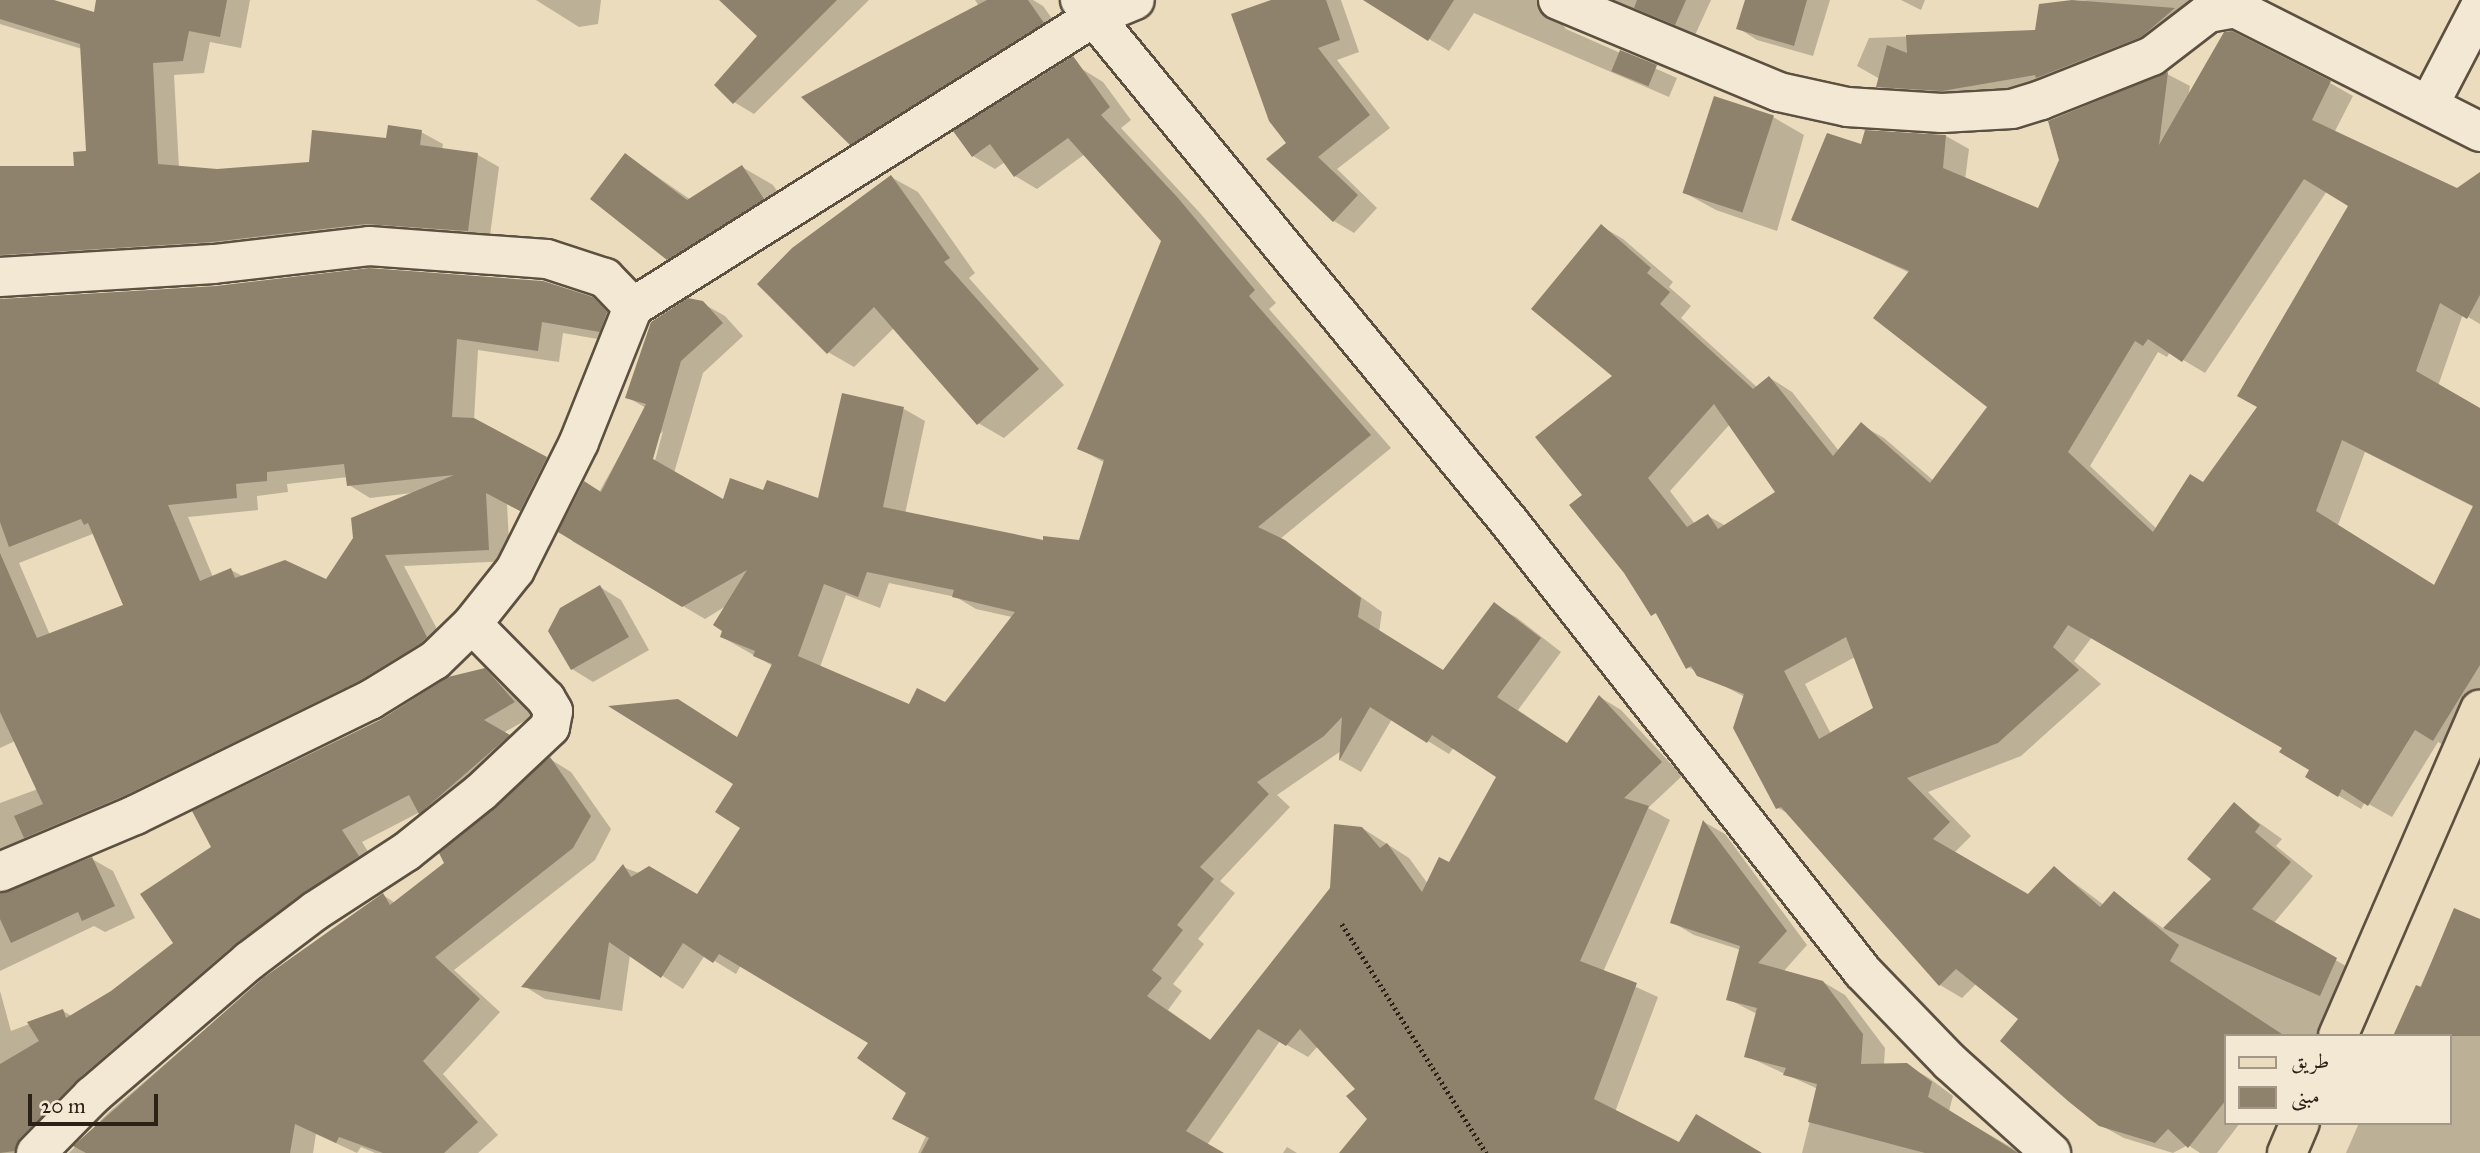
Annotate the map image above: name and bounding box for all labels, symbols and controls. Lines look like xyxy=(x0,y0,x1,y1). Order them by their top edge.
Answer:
legend xyxy=(2224,1034,2452,1125)
text: طريق xyxy=(2291,1048,2329,1074)
scale bar xyxy=(32,1080,161,1124)
text: مبنى xyxy=(2291,1083,2320,1109)
text: 20 m xyxy=(41,1093,86,1119)

